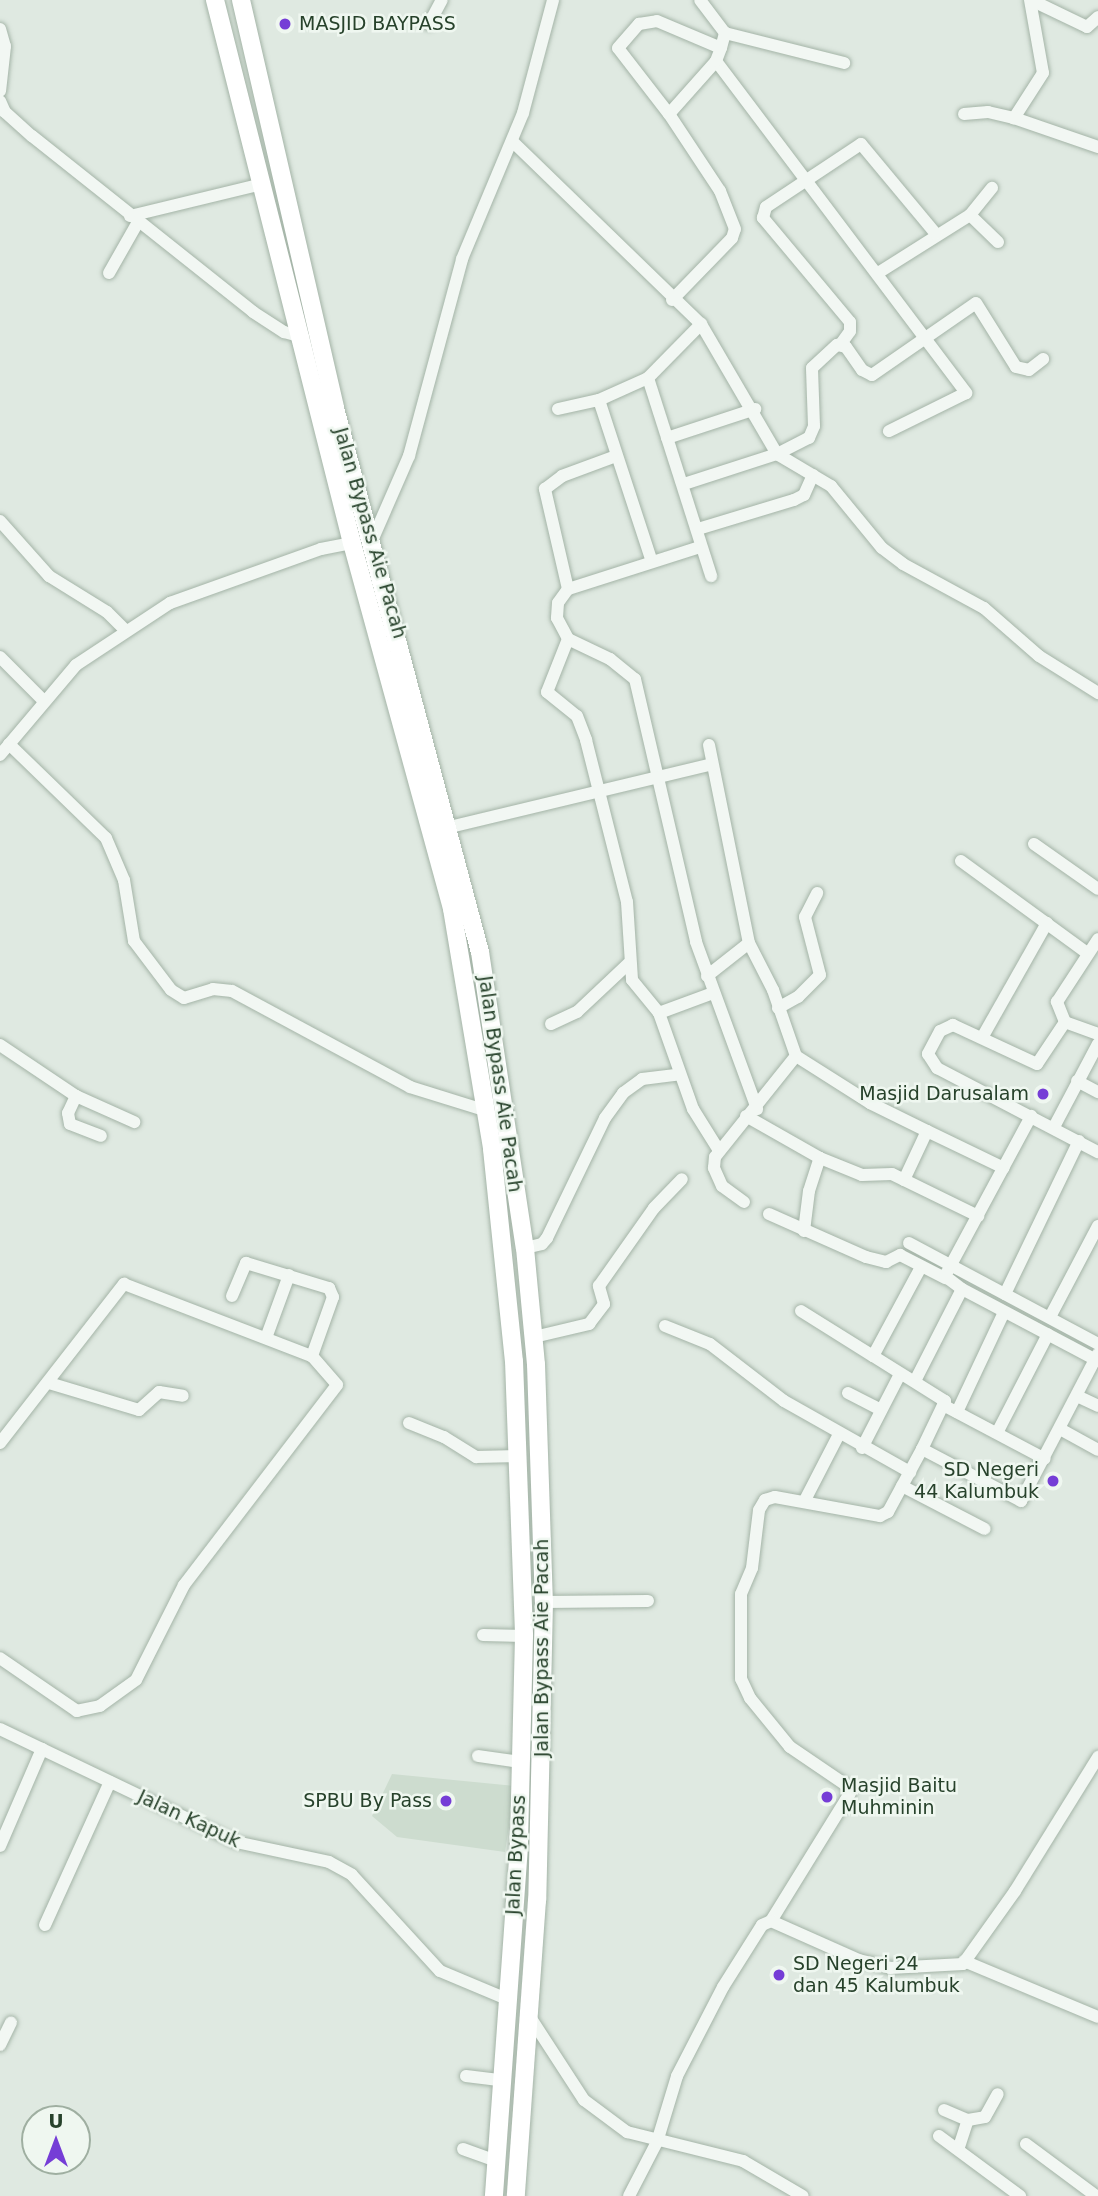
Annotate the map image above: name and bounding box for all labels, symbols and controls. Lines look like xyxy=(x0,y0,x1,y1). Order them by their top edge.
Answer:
place label: MASJID BAYPASS xyxy=(299,13,456,35)
marker: MASJID BAYPASS xyxy=(277,16,293,32)
street label: Jalan Bypass Aie Pacah xyxy=(329,425,411,641)
street label: Jalan Bypass Aie Pacah xyxy=(474,974,526,1194)
place label: Masjid Darusalam xyxy=(859,1083,1029,1105)
marker: Masjid Darusalam xyxy=(1035,1086,1051,1102)
place label: SD Negeri 44 Kalumbuk xyxy=(914,1459,1039,1503)
marker: SD Negeri 44 Kalumbuk xyxy=(1045,1473,1061,1489)
street label: Jalan Bypass Aie Pacah xyxy=(531,1539,553,1757)
place label: Masjid Baitu Muhminin xyxy=(841,1775,957,1819)
street label: Jalan Kapuk xyxy=(134,1785,244,1853)
marker: Masjid Baitu Muhminin xyxy=(819,1789,835,1805)
place label: SPBU By Pass xyxy=(303,1790,432,1812)
marker: SPBU By Pass xyxy=(438,1793,454,1809)
street label: Jalan Bypass xyxy=(501,1794,531,1916)
place label: SD Negeri 24 dan 45 Kalumbuk xyxy=(793,1953,960,1997)
marker: SD Negeri 24 dan 45 Kalumbuk xyxy=(771,1967,787,1983)
north arrow xyxy=(21,2105,91,2175)
text: U xyxy=(48,2110,64,2132)

